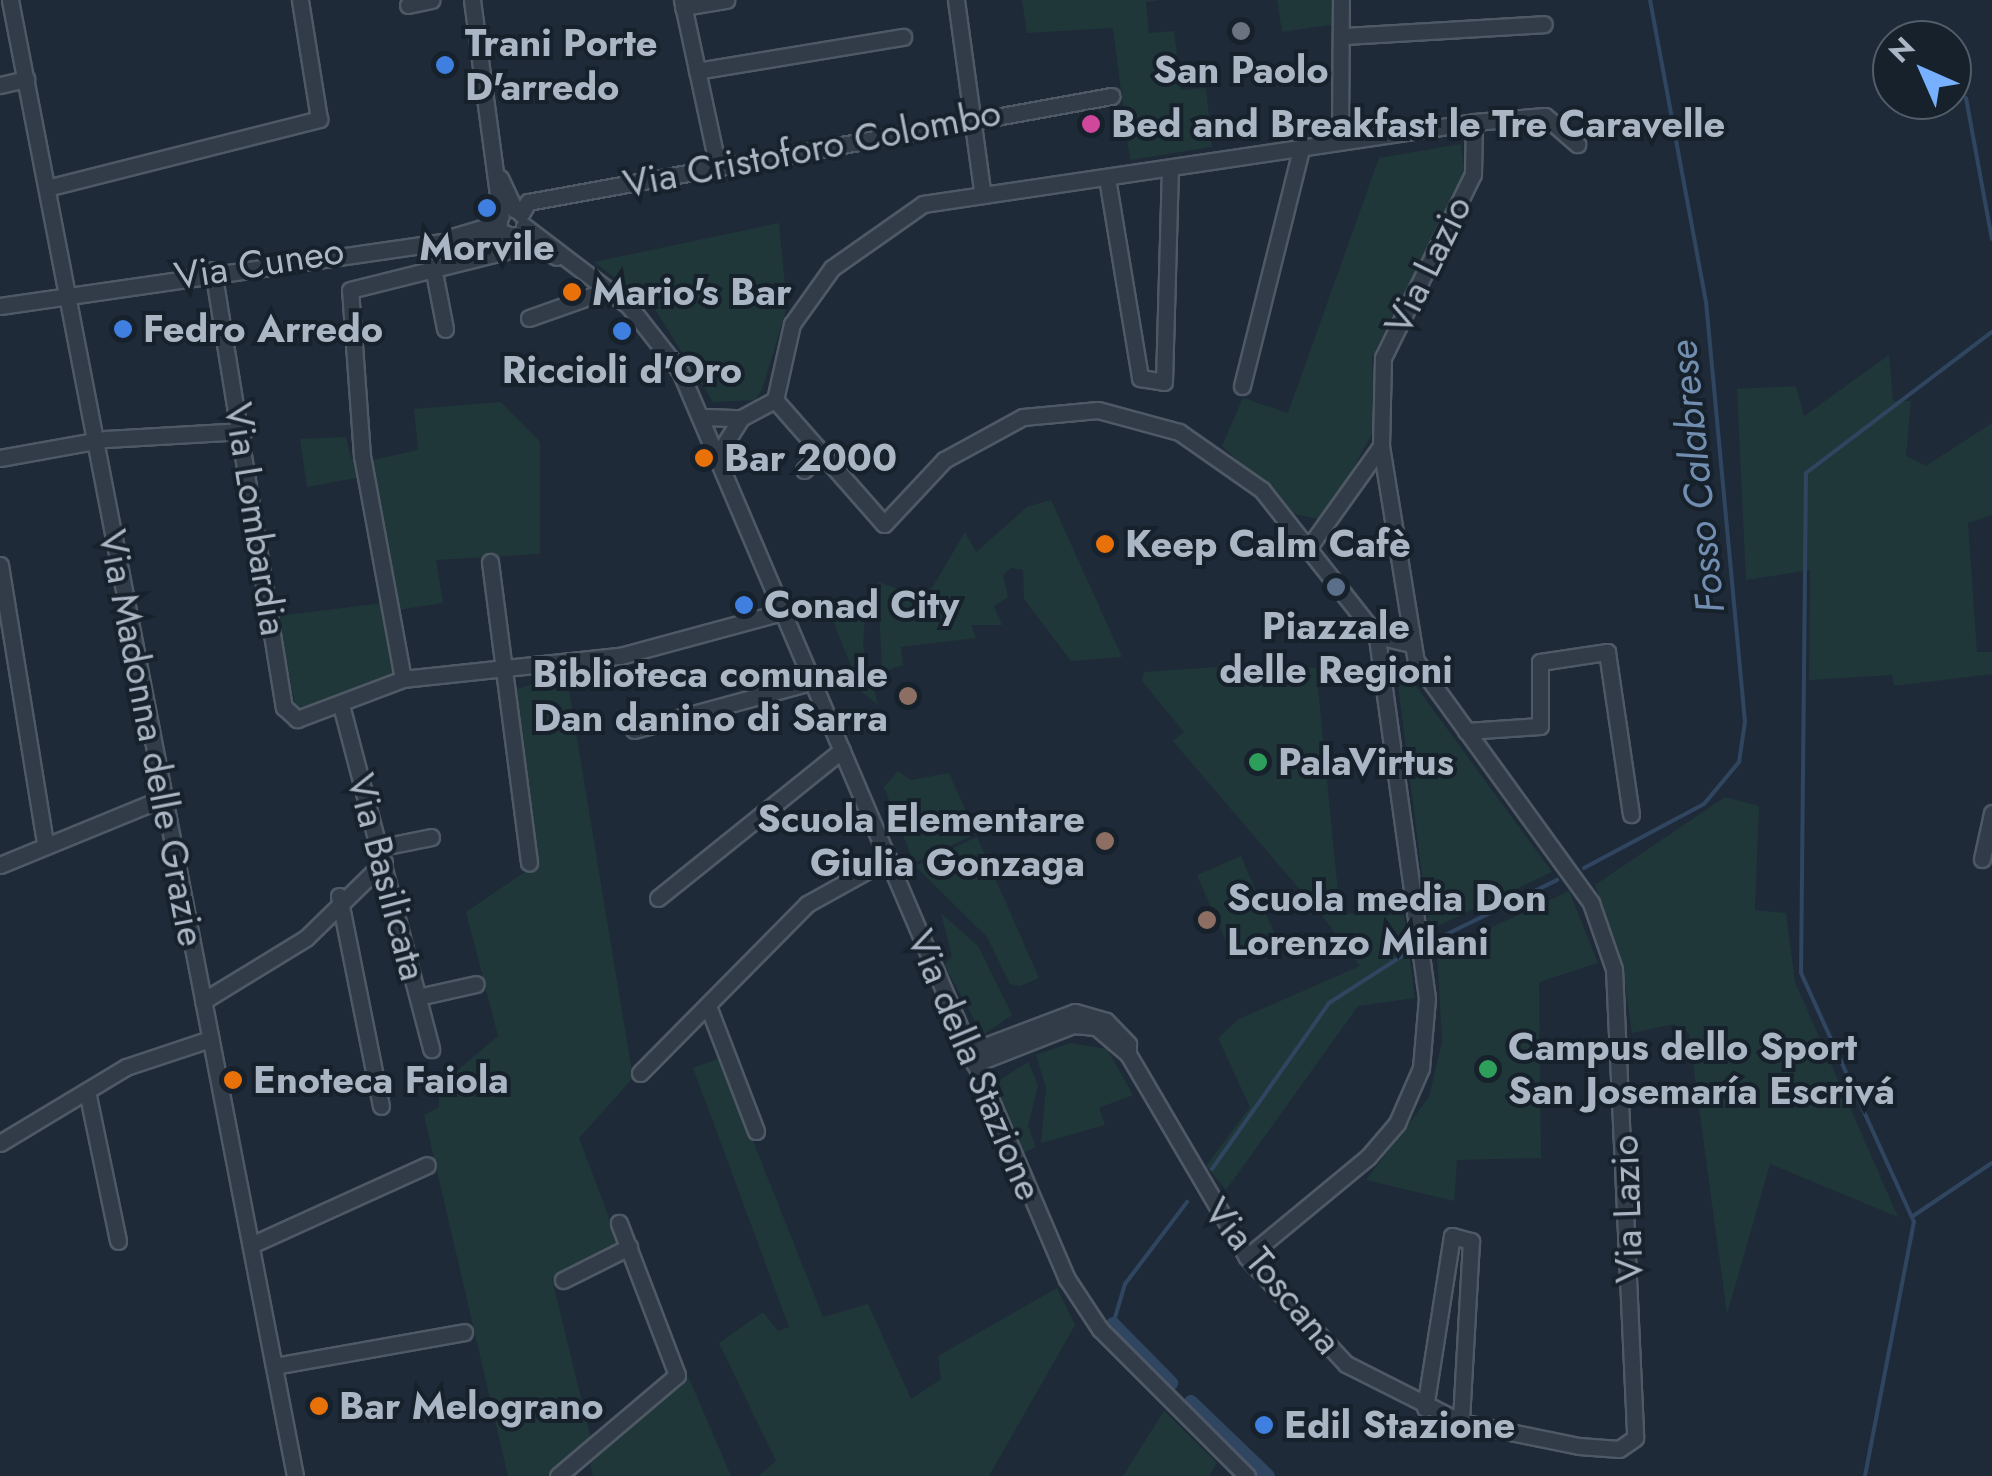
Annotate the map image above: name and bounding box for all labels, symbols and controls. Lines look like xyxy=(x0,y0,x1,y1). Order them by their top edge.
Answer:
place label: Trani Porte D'arredo xyxy=(465,20,658,110)
marker: San Paolo xyxy=(1230,20,1252,42)
north arrow xyxy=(1872,20,1972,120)
text: N xyxy=(1879,27,1924,72)
place label: San Paolo xyxy=(1153,47,1329,93)
marker: Trani Porte D'arredo xyxy=(434,54,456,76)
street label: Via Cristoforo Colombo xyxy=(620,89,1004,207)
place label: Bed and Breakfast le Tre Caravelle xyxy=(1111,101,1725,147)
marker: Bed and Breakfast le Tre Caravelle xyxy=(1080,113,1102,135)
street label: Via Lazio xyxy=(1375,188,1481,342)
marker: Morvile xyxy=(476,197,498,219)
place label: Morvile xyxy=(419,224,555,270)
street label: Via Cuneo xyxy=(171,227,347,299)
place label: Mario's Bar xyxy=(592,269,792,315)
marker: Mario's Bar xyxy=(561,281,583,303)
place label: Fedro Arredo xyxy=(143,306,383,352)
marker: Fedro Arredo xyxy=(112,318,134,340)
marker: Riccioli d'Oro xyxy=(611,320,633,342)
water label: Fosso Calabrese xyxy=(1658,338,1734,616)
place label: Riccioli d'Oro xyxy=(502,347,742,393)
street label: Via Lombardia xyxy=(215,399,297,639)
place label: Bar 2000 xyxy=(724,435,897,481)
marker: Bar 2000 xyxy=(693,447,715,469)
place label: Keep Calm Cafè xyxy=(1125,521,1411,567)
street label: Via Madonna delle Grazie xyxy=(89,526,215,950)
marker: Keep Calm Cafè xyxy=(1094,533,1116,555)
marker: Piazzale delle Regioni xyxy=(1325,576,1347,598)
place label: Conad City xyxy=(764,582,959,628)
marker: Conad City xyxy=(733,594,755,616)
place label: Piazzale delle Regioni xyxy=(1219,603,1453,692)
place label: Biblioteca comunale Dan danino di Sarra xyxy=(533,651,888,741)
marker: Biblioteca comunale Dan danino di Sarra xyxy=(897,685,919,707)
place label: PalaVirtus xyxy=(1278,739,1454,785)
marker: PalaVirtus xyxy=(1247,751,1269,773)
street label: Via Basilicata xyxy=(338,769,436,985)
place label: Scuola Elementare Giulia Gonzaga xyxy=(757,796,1085,886)
marker: Scuola Elementare Giulia Gonzaga xyxy=(1094,830,1116,852)
place label: Scuola media Don Lorenzo Milani xyxy=(1227,875,1547,964)
marker: Scuola media Don Lorenzo Milani xyxy=(1196,909,1218,931)
street label: Via della Stazione xyxy=(898,923,1052,1207)
place label: Campus dello Sport San Josemaría Escrivá xyxy=(1508,1024,1895,1114)
place label: Enoteca Faiola xyxy=(253,1057,509,1103)
marker: Campus dello Sport San Josemaría Escrivá xyxy=(1477,1058,1499,1080)
marker: Enoteca Faiola xyxy=(222,1069,244,1091)
street label: Via Lazio xyxy=(1602,1134,1652,1284)
street label: Via Toscana xyxy=(1195,1189,1351,1363)
place label: Bar Melograno xyxy=(339,1383,604,1429)
marker: Bar Melograno xyxy=(308,1395,330,1417)
place label: Edil Stazione xyxy=(1284,1402,1515,1448)
marker: Edil Stazione xyxy=(1253,1414,1275,1436)

